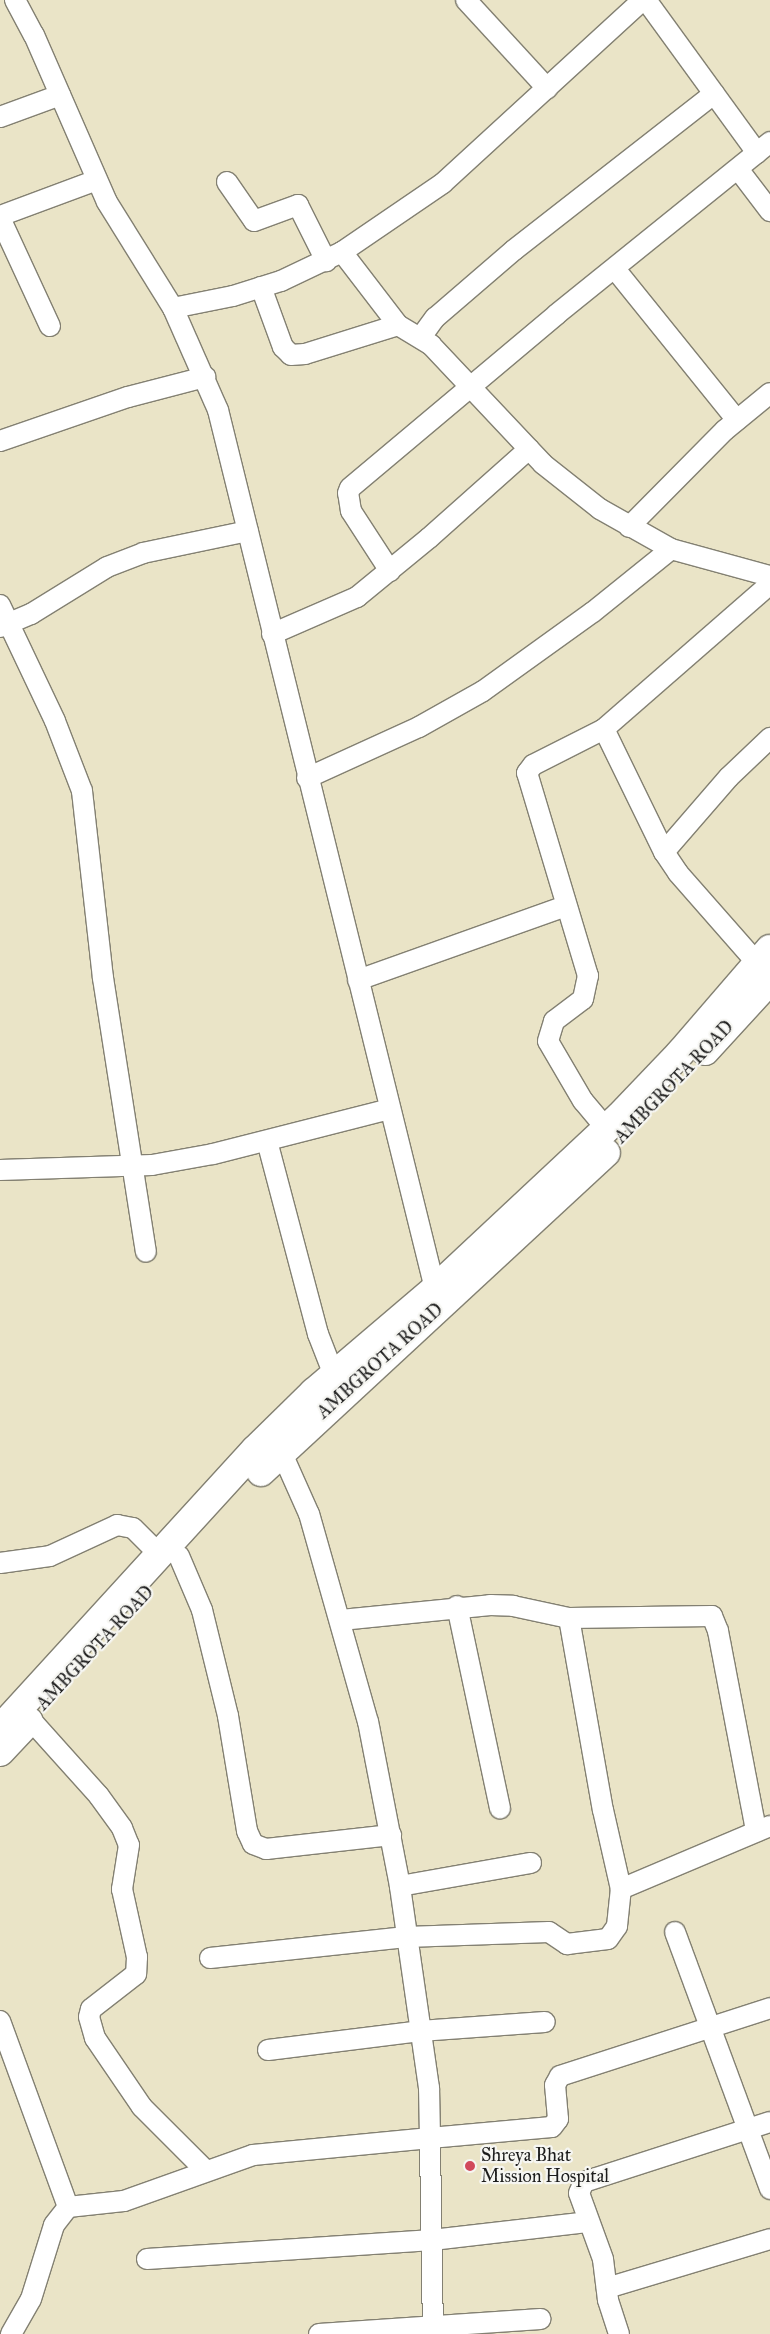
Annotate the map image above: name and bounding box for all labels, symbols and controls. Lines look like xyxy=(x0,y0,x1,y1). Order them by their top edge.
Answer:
street label: AMBGROTA ROAD xyxy=(610,1016,738,1148)
street label: AMBGROTA ROAD xyxy=(313,1299,447,1423)
street label: AMBGROTA ROAD xyxy=(32,1581,158,1715)
place label: Shreya Bhat Mission Hospital xyxy=(481,2145,609,2188)
marker: Shreya Bhat Mission Hospital xyxy=(463,2159,477,2173)

